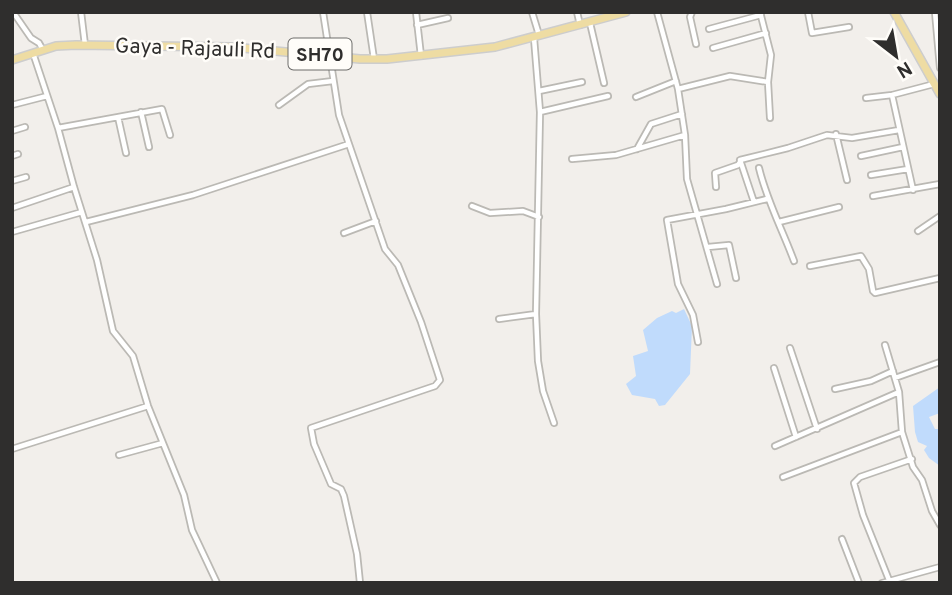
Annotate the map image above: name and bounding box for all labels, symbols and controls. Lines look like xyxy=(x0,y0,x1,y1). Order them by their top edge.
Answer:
north arrow xyxy=(861,21,931,91)
street label: Gaya - Rajauli Rd xyxy=(114,33,275,66)
road number: SH70 xyxy=(288,38,352,70)
text: N xyxy=(892,55,916,83)

